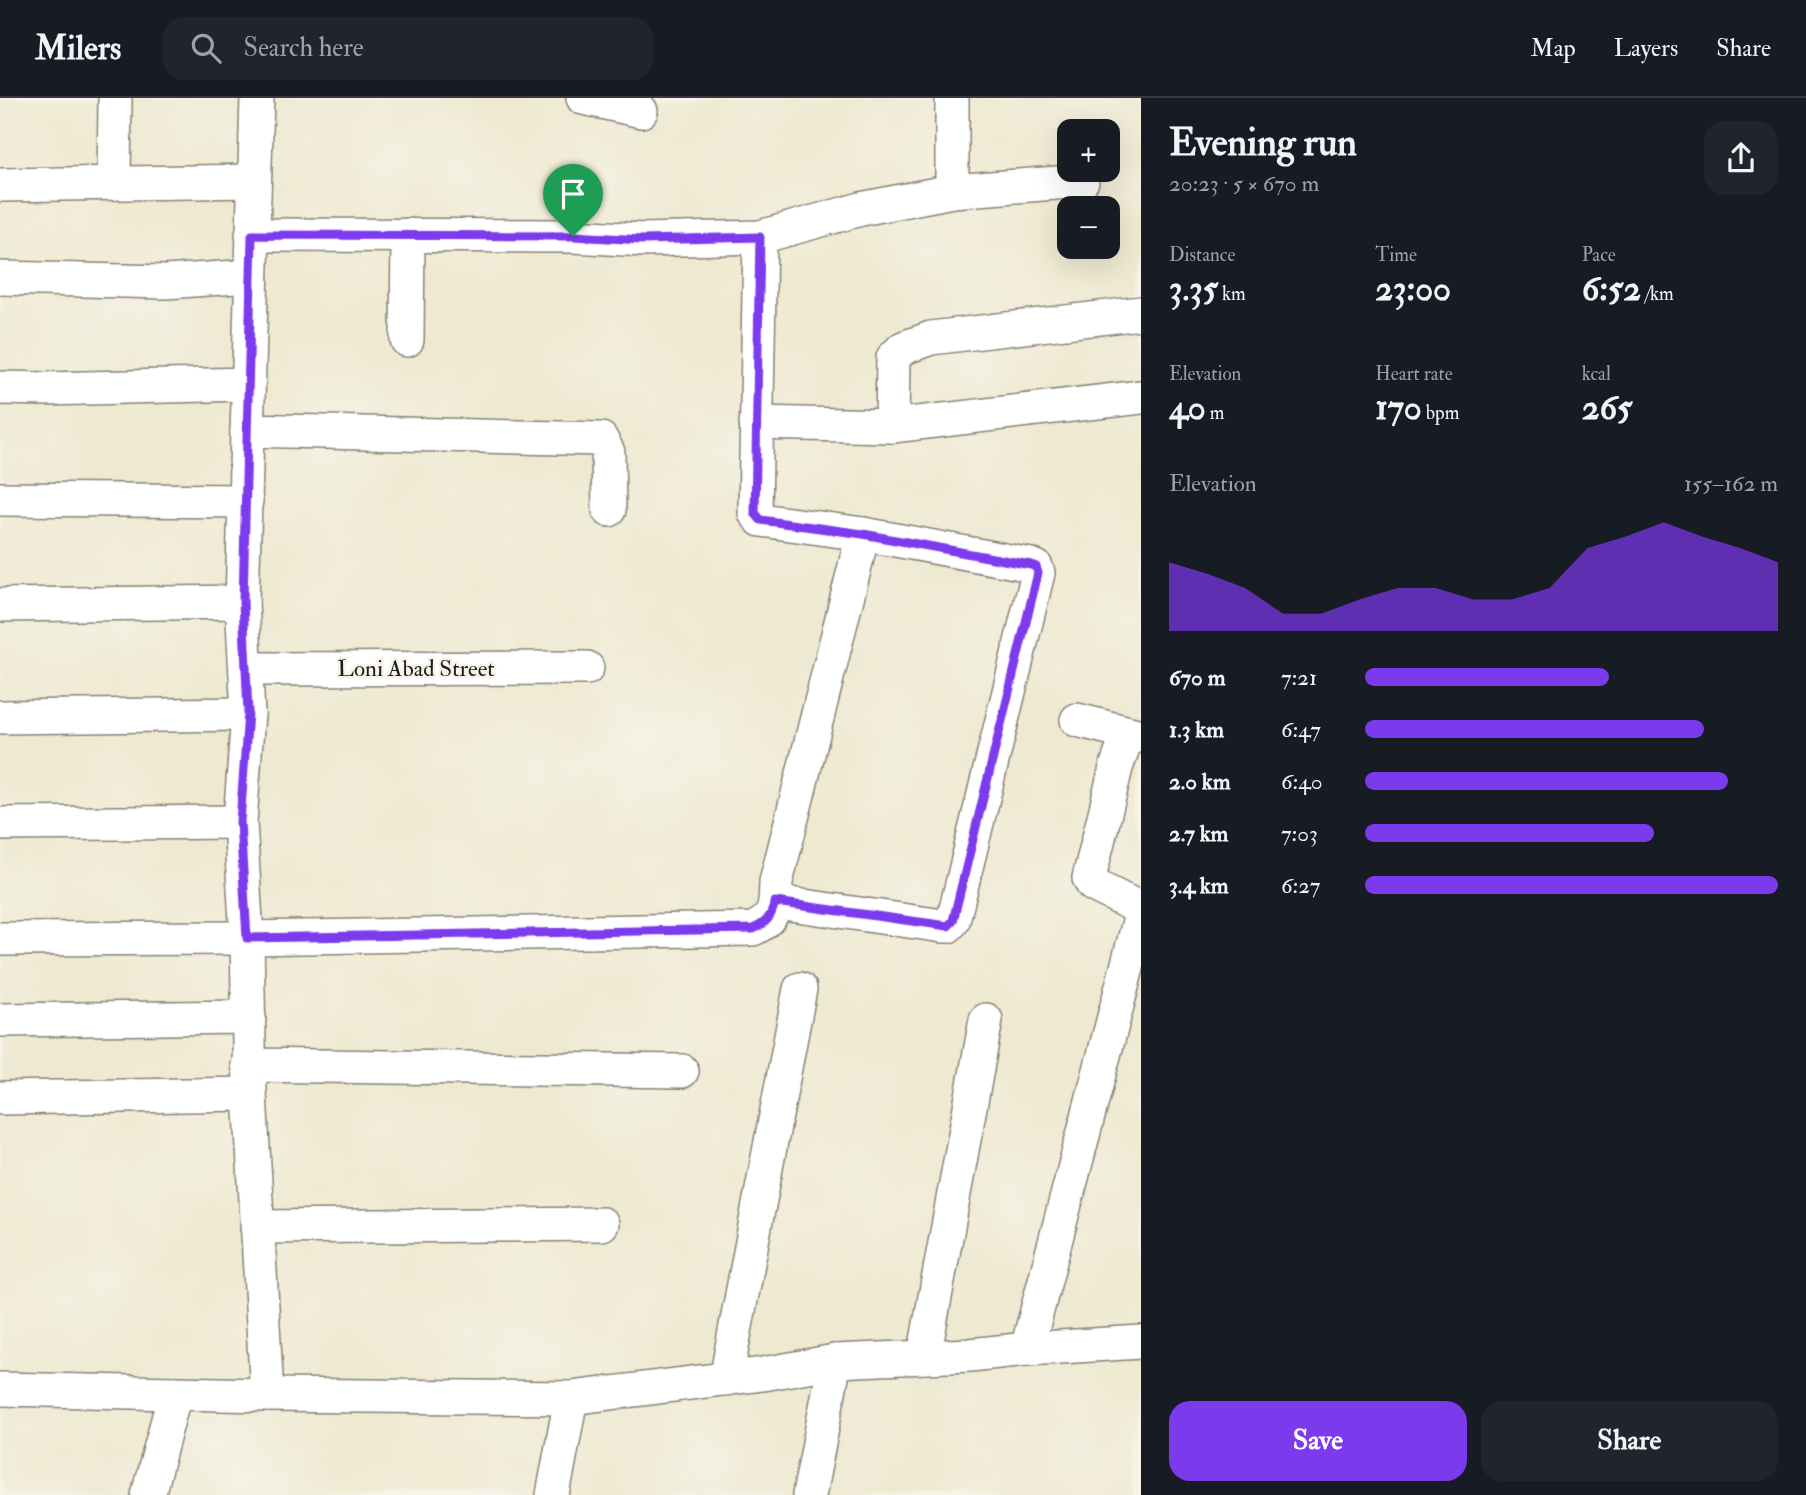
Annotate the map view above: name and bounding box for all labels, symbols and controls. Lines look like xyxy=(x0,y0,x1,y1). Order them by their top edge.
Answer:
search box xyxy=(163,17,653,80)
text: Milers xyxy=(35,28,121,69)
icon: search xyxy=(187,29,225,67)
text: Search here xyxy=(243,32,364,64)
text: Map xyxy=(1531,33,1576,64)
text: Layers xyxy=(1614,33,1678,64)
text: Share xyxy=(1716,33,1771,64)
map controls xyxy=(1057,119,1120,259)
button: + xyxy=(1057,119,1120,182)
text: Evening run xyxy=(1169,119,1357,167)
button: share xyxy=(1704,121,1778,195)
pin xyxy=(543,164,603,236)
text: 20:23 · 5 × 670 m xyxy=(1169,169,1319,198)
icon: arrive xyxy=(554,175,592,213)
button: − xyxy=(1057,196,1120,259)
text: Distance xyxy=(1169,243,1235,267)
text: Time xyxy=(1375,243,1417,267)
text: Pace xyxy=(1582,243,1616,267)
text: 3.35 xyxy=(1169,267,1218,311)
text: 23:00 xyxy=(1375,267,1451,311)
text: 6:52 xyxy=(1582,267,1641,311)
text: km xyxy=(1218,282,1246,306)
text: /km xyxy=(1641,282,1674,306)
text: Elevation xyxy=(1169,362,1241,386)
text: Heart rate xyxy=(1375,362,1453,386)
text: kcal xyxy=(1582,362,1611,386)
text: 40 xyxy=(1169,386,1206,430)
text: 170 xyxy=(1375,386,1422,430)
text: 265 xyxy=(1582,386,1632,430)
text: m xyxy=(1206,401,1225,425)
text: bpm xyxy=(1422,401,1459,425)
text: Elevation xyxy=(1169,469,1257,498)
text: 155–162 m xyxy=(1684,469,1778,498)
street label: Loni Abad Street xyxy=(337,654,495,683)
text: 670 m xyxy=(1169,663,1226,692)
text: 7:21 xyxy=(1281,663,1317,692)
text: 1.3 km xyxy=(1169,715,1224,744)
text: 6:47 xyxy=(1281,715,1321,744)
text: 2.0 km xyxy=(1169,767,1231,796)
text: 6:40 xyxy=(1281,767,1322,796)
text: 2.7 km xyxy=(1169,819,1228,848)
text: 7:03 xyxy=(1281,819,1318,848)
text: 3.4 km xyxy=(1169,871,1229,900)
text: 6:27 xyxy=(1281,871,1320,900)
button: Save xyxy=(1169,1401,1467,1481)
button: Share xyxy=(1481,1401,1778,1481)

